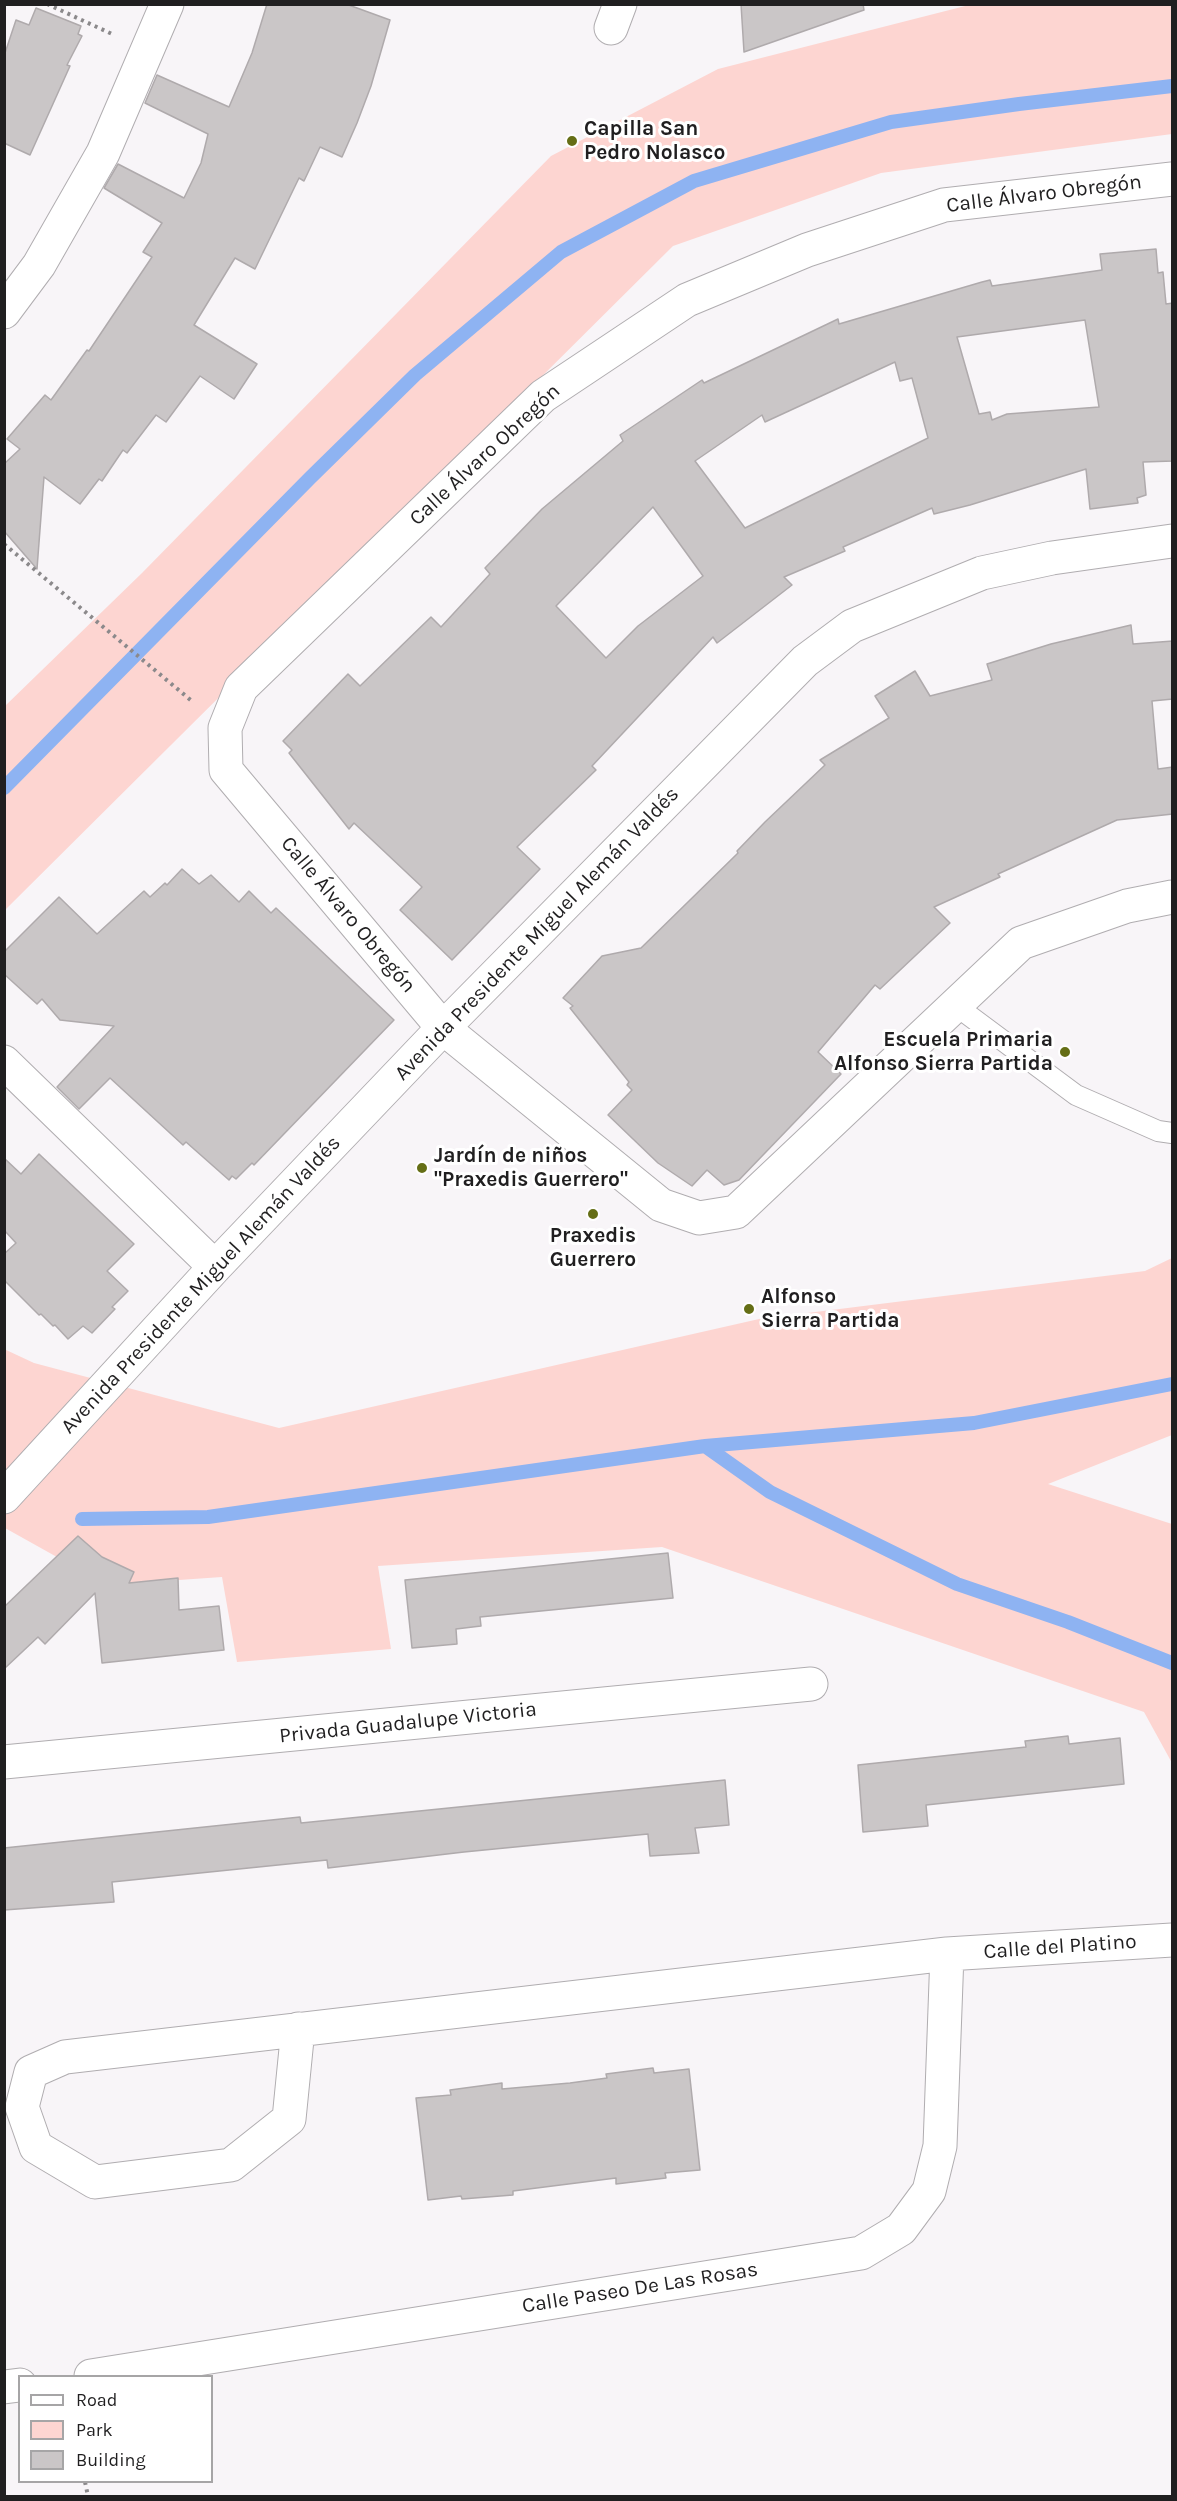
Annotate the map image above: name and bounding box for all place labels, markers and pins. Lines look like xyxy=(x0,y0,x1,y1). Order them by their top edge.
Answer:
place label: Capilla San Pedro Nolasco xyxy=(584,116,725,166)
marker: Capilla San Pedro Nolasco xyxy=(565,134,579,148)
place label: Escuela Primaria Alfonso Sierra Partida xyxy=(834,1027,1053,1077)
marker: Escuela Primaria Alfonso Sierra Partida xyxy=(1058,1045,1072,1059)
place label: Jardín de niños "Praxedis Guerrero" xyxy=(434,1143,628,1193)
marker: Jardín de niños "Praxedis Guerrero" xyxy=(415,1161,429,1175)
marker: Praxedis Guerrero xyxy=(586,1207,600,1221)
place label: Praxedis Guerrero xyxy=(550,1223,636,1273)
place label: Alfonso Sierra Partida xyxy=(761,1284,900,1334)
marker: Alfonso Sierra Partida xyxy=(742,1302,756,1316)

